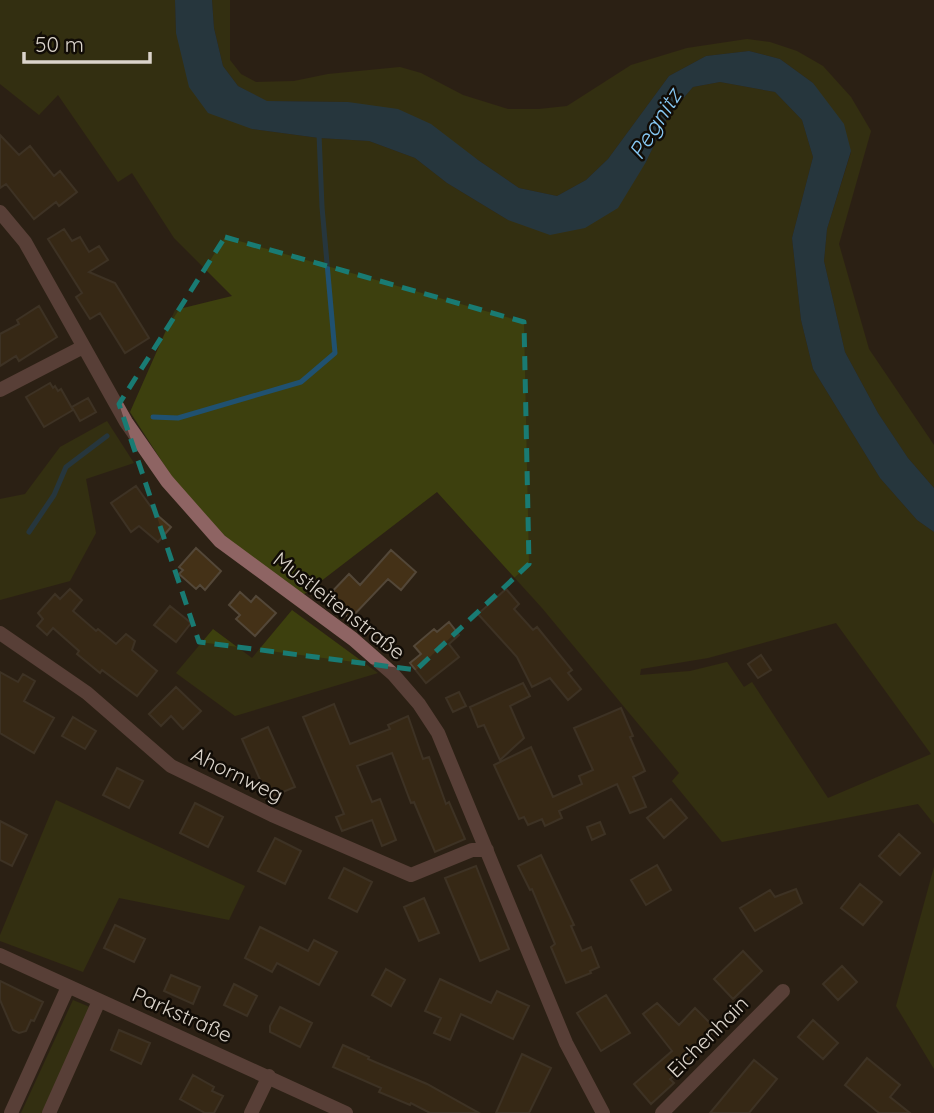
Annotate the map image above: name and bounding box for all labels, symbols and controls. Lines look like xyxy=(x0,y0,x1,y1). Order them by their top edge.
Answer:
scale bar xyxy=(24,21,150,65)
text: 50 m xyxy=(35,31,84,57)
water label: Pegnitz xyxy=(622,81,689,164)
street label: Mustleitenstraße xyxy=(268,546,411,665)
street label: Ahornweg xyxy=(187,741,288,808)
street label: Parkstraße xyxy=(128,981,236,1048)
street label: Eichenhain xyxy=(661,990,753,1082)

